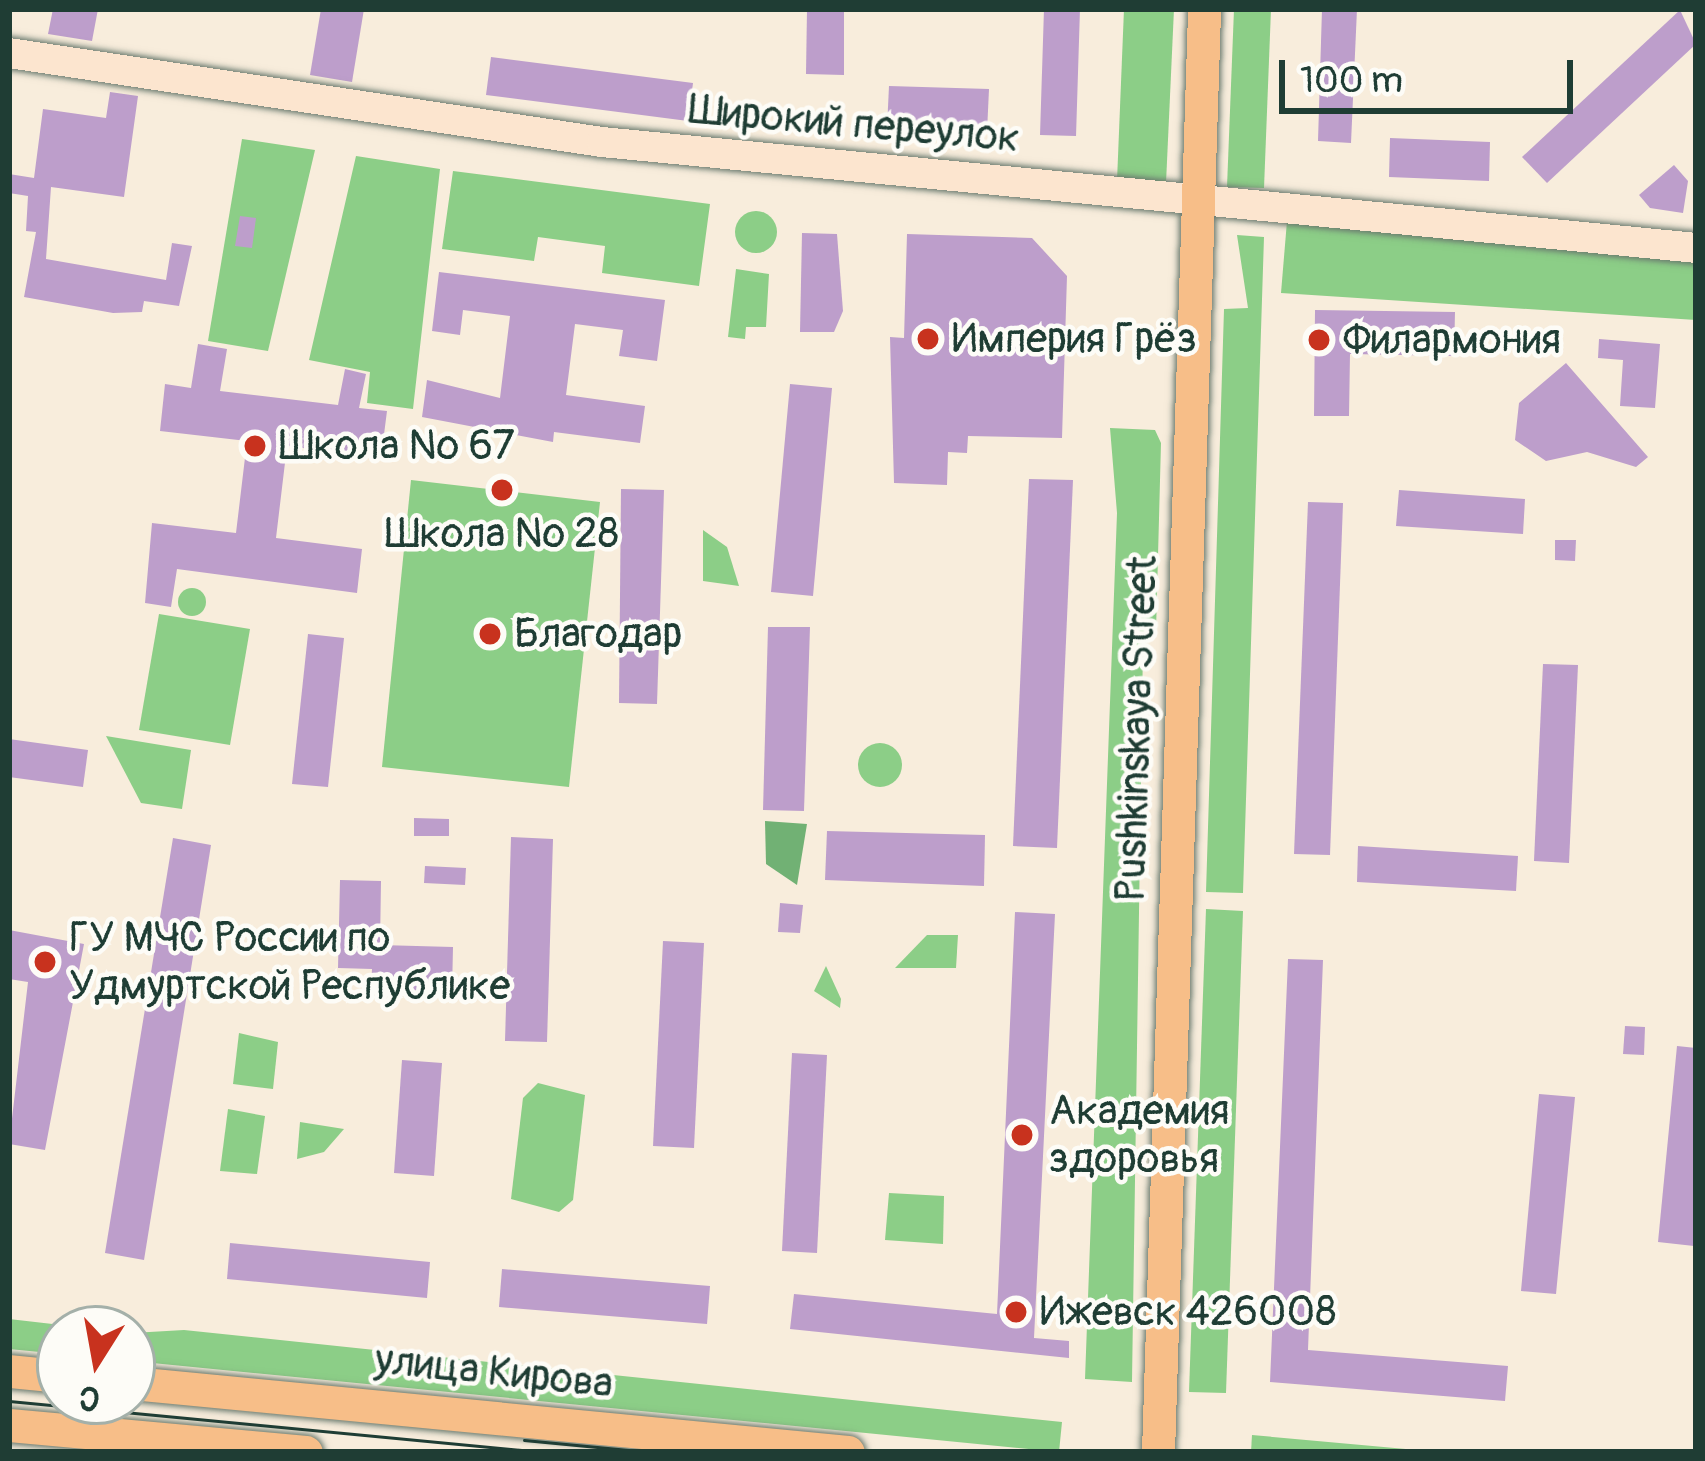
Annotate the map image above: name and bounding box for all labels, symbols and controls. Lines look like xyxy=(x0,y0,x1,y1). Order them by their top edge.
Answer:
scale bar xyxy=(1285,36,1579,110)
text: 100 m xyxy=(1300,58,1403,103)
street label: Широкий переулок xyxy=(686,84,1022,164)
place label: Империя Грёз xyxy=(952,314,1197,364)
place label: Филармония xyxy=(1343,315,1561,365)
marker: Империя Грёз xyxy=(915,326,941,352)
marker: Филармония xyxy=(1306,327,1332,353)
place label: Школа № 67 xyxy=(279,421,515,471)
marker: Школа № 67 xyxy=(242,433,268,459)
marker: Школа № 28 xyxy=(489,477,515,503)
place label: Школа № 28 xyxy=(385,509,619,559)
street label: Pushkinskaya Street xyxy=(1106,555,1168,903)
place label: Благодар xyxy=(514,609,682,659)
marker: Благодар xyxy=(477,621,503,647)
place label: ГУ МЧС России по Удмуртской Республике xyxy=(69,913,510,1012)
marker: ГУ МЧС России по Удмуртской Республике xyxy=(32,949,58,975)
place label: Академия здоровья xyxy=(1049,1086,1229,1184)
marker: Академия здоровья xyxy=(1006,1119,1038,1151)
place label: Ижевск 426008 xyxy=(1040,1287,1336,1337)
marker: Ижевск 426008 xyxy=(1003,1299,1029,1325)
north arrow xyxy=(36,1305,156,1425)
street label: улица Кирова xyxy=(372,1334,616,1410)
text: С xyxy=(76,1376,104,1420)

